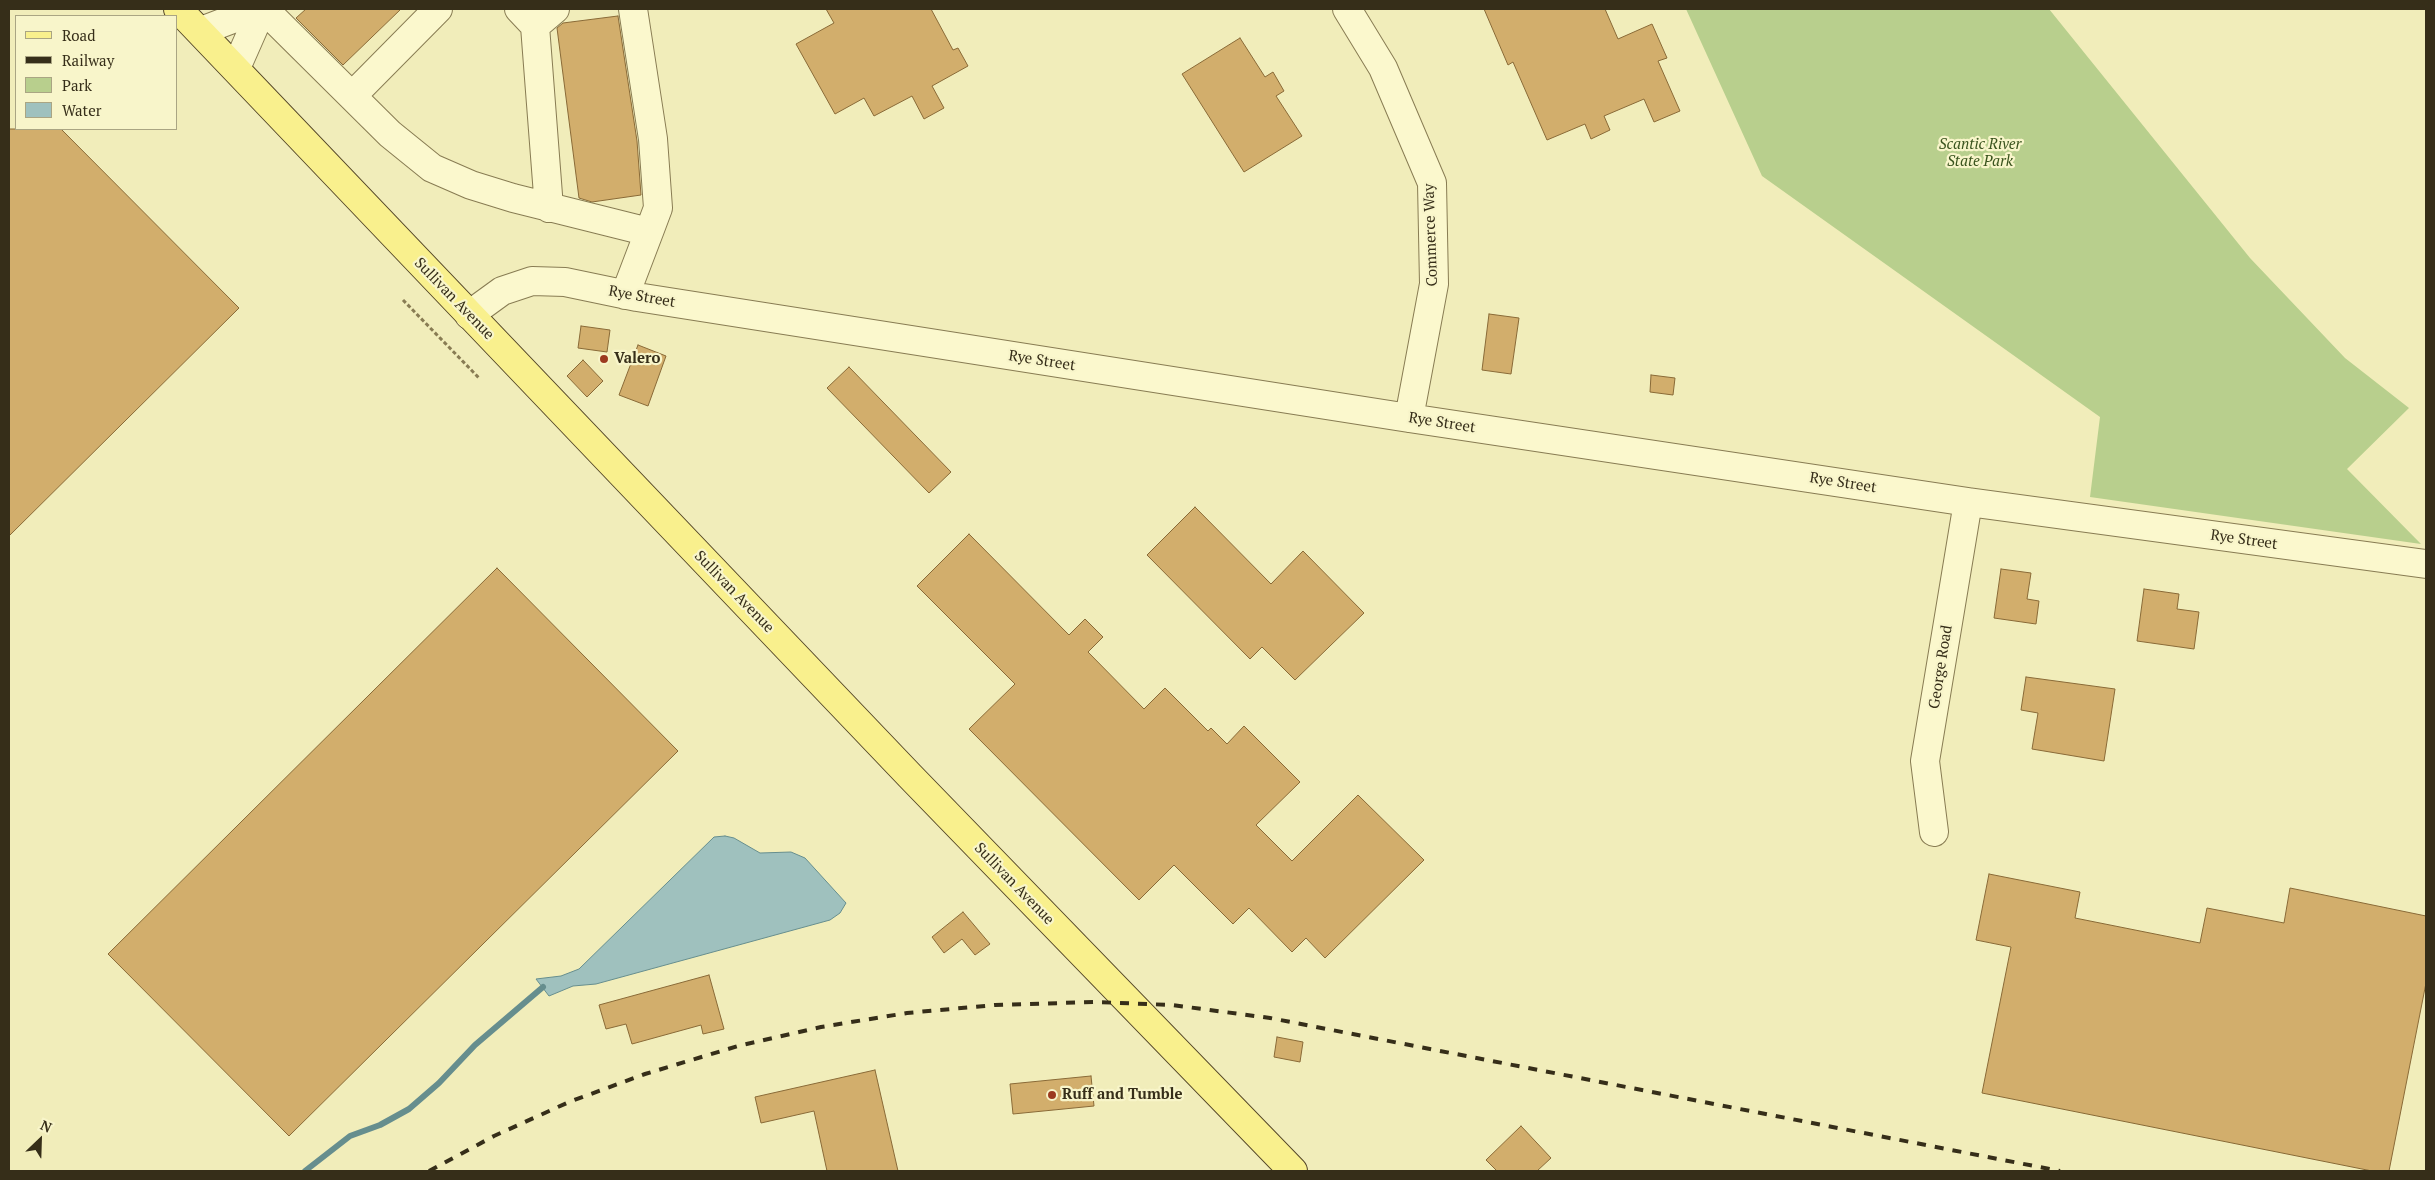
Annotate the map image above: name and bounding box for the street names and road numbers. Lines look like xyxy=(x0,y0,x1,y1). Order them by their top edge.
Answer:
street label: Commerce Way xyxy=(1420,183,1442,287)
street label: Sullivan Avenue xyxy=(410,254,498,344)
street label: Rye Street xyxy=(607,282,677,312)
street label: Rye Street xyxy=(1007,347,1077,375)
street label: Rye Street xyxy=(1407,409,1477,437)
street label: Rye Street xyxy=(1808,469,1878,497)
street label: Rye Street xyxy=(2209,526,2279,554)
street label: Sullivan Avenue xyxy=(690,547,778,637)
street label: George Road xyxy=(1926,624,1956,710)
street label: Sullivan Avenue xyxy=(970,839,1058,929)

